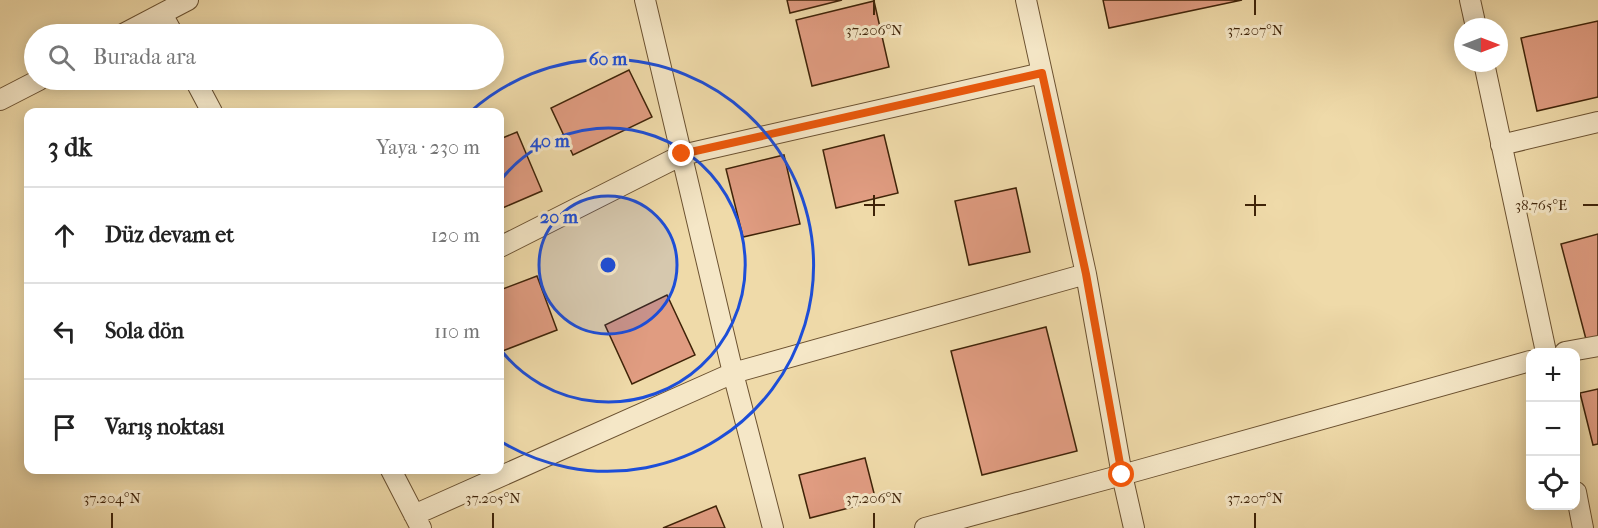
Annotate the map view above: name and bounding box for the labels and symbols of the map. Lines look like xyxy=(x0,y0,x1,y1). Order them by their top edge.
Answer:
north arrow xyxy=(1454,18,1508,72)
text: 37.206°N xyxy=(846,21,903,39)
text: 37.207°N xyxy=(1227,21,1284,39)
text: 60 m xyxy=(589,49,628,70)
text: 40 m xyxy=(529,131,571,152)
route end xyxy=(668,140,694,166)
text: 38.765°E xyxy=(1515,196,1567,214)
text: 20 m xyxy=(540,207,579,228)
centre of rings xyxy=(598,255,618,275)
route start xyxy=(1108,461,1134,487)
text: 37.204°N xyxy=(83,489,141,507)
text: 37.205°N xyxy=(465,489,521,507)
text: 37.206°N xyxy=(846,489,903,507)
text: 37.207°N xyxy=(1227,489,1284,507)

